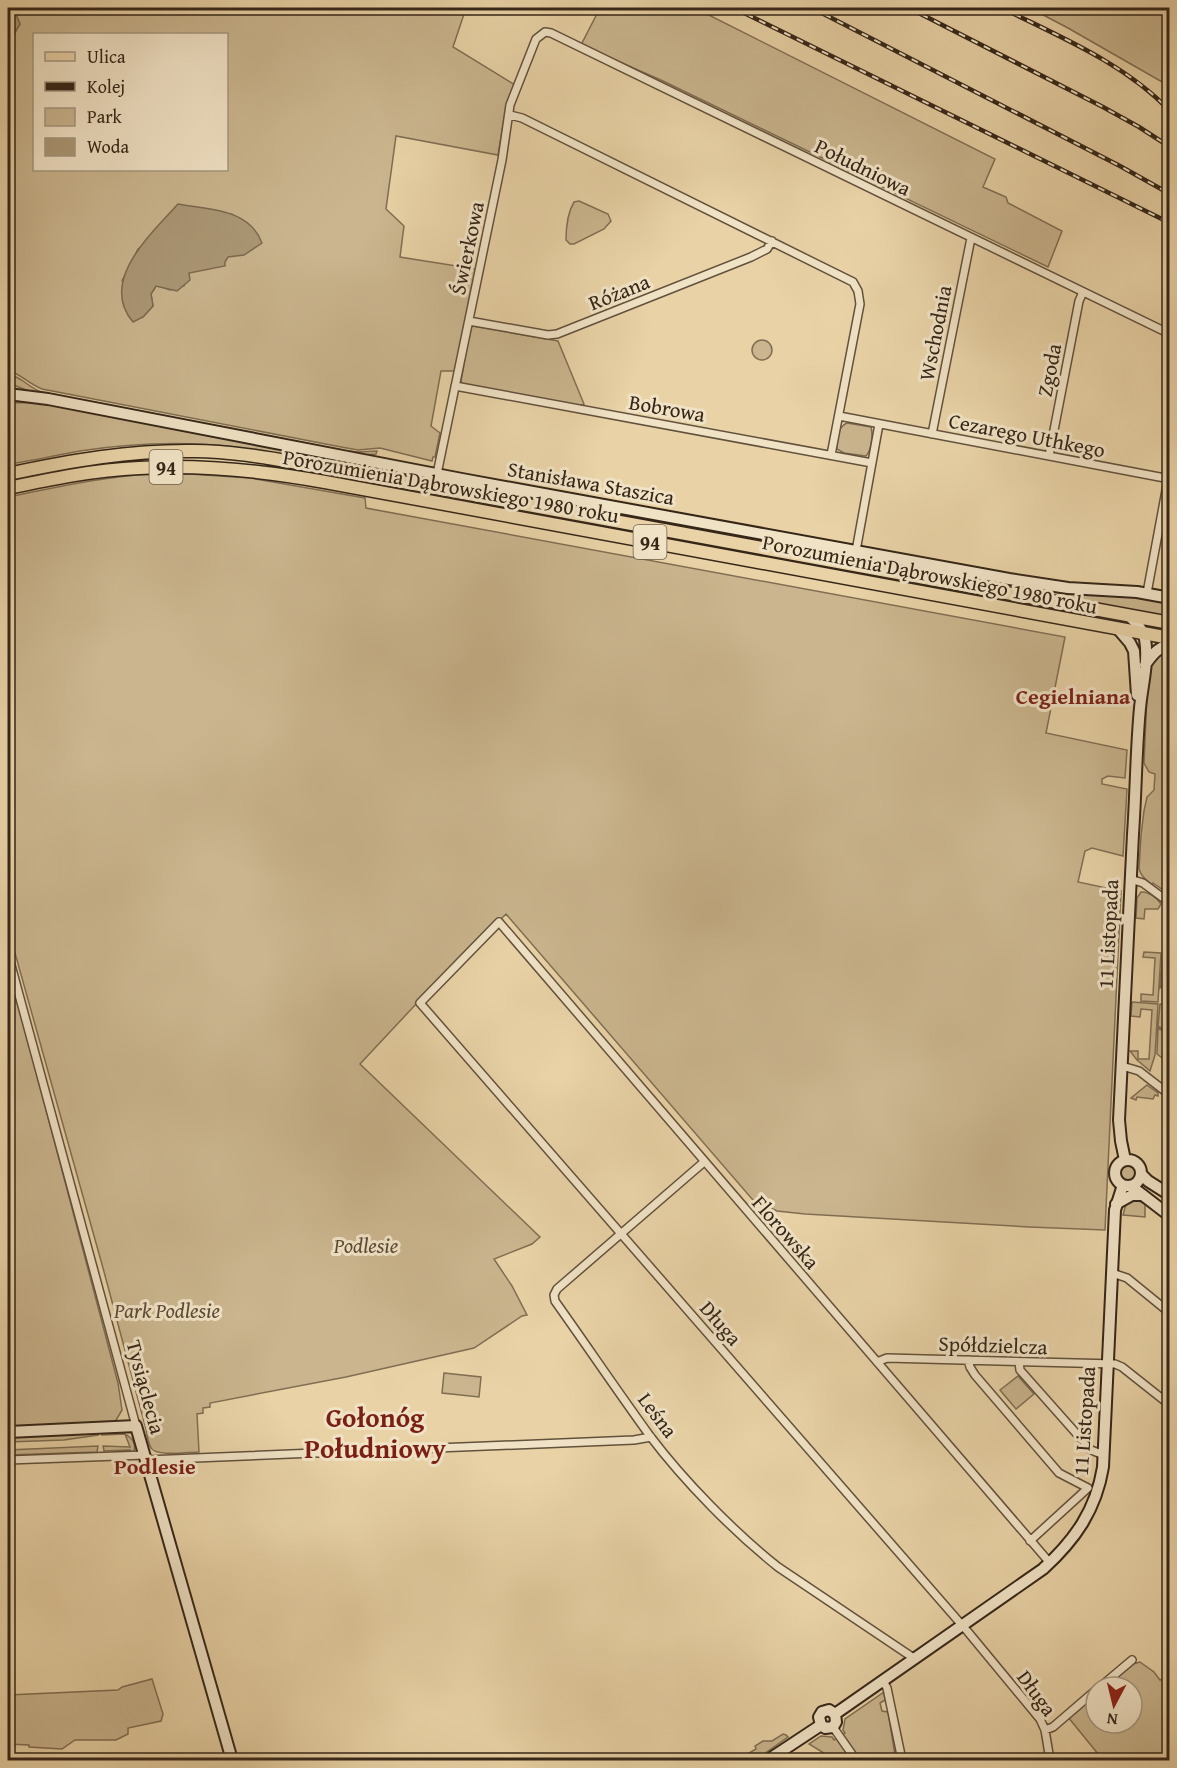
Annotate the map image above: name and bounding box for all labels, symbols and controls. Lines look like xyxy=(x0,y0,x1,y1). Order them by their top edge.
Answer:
legend xyxy=(33,33,228,171)
text: Ulica xyxy=(87,43,126,70)
text: Kolej xyxy=(87,73,125,100)
text: Park xyxy=(87,103,123,130)
street label: Południowa xyxy=(810,130,916,204)
text: Woda xyxy=(87,133,129,160)
street label: Świerkowa xyxy=(442,198,492,298)
street label: Różana xyxy=(584,266,654,318)
street label: Wschodnia xyxy=(911,283,959,383)
street label: Zgoda xyxy=(1029,341,1069,399)
street label: Bobrowa xyxy=(627,386,708,430)
street label: Cezarego Uthkego xyxy=(946,405,1108,465)
street label: Porozumienia Dąbrowskiego 1980 roku xyxy=(281,441,622,531)
road number: 94 xyxy=(150,450,182,484)
street label: Stanisława Staszica xyxy=(505,453,677,513)
road number: 94 xyxy=(634,525,666,559)
street label: Porozumienia Dąbrowskiego 1980 roku xyxy=(760,526,1101,622)
district label: Cegielniana xyxy=(1016,680,1131,712)
street label: 11 Listopada xyxy=(1090,878,1126,990)
street label: Florowska xyxy=(745,1188,827,1276)
park label: Podlesie xyxy=(333,1230,398,1261)
street label: Długa xyxy=(693,1294,749,1352)
park label: Park Podlesie xyxy=(113,1295,220,1326)
street label: Spółdzielcza xyxy=(938,1328,1048,1362)
street label: Tysiąclecia xyxy=(119,1336,173,1438)
street label: 11 Listopada xyxy=(1065,1365,1103,1477)
street label: Leśna xyxy=(631,1386,686,1444)
district label: Gołonóg Południowy xyxy=(304,1397,446,1468)
district label: Podlesie xyxy=(114,1450,196,1482)
street label: Długa xyxy=(1010,1663,1064,1723)
north arrow xyxy=(1084,1675,1144,1735)
text: N xyxy=(1105,1707,1119,1732)

